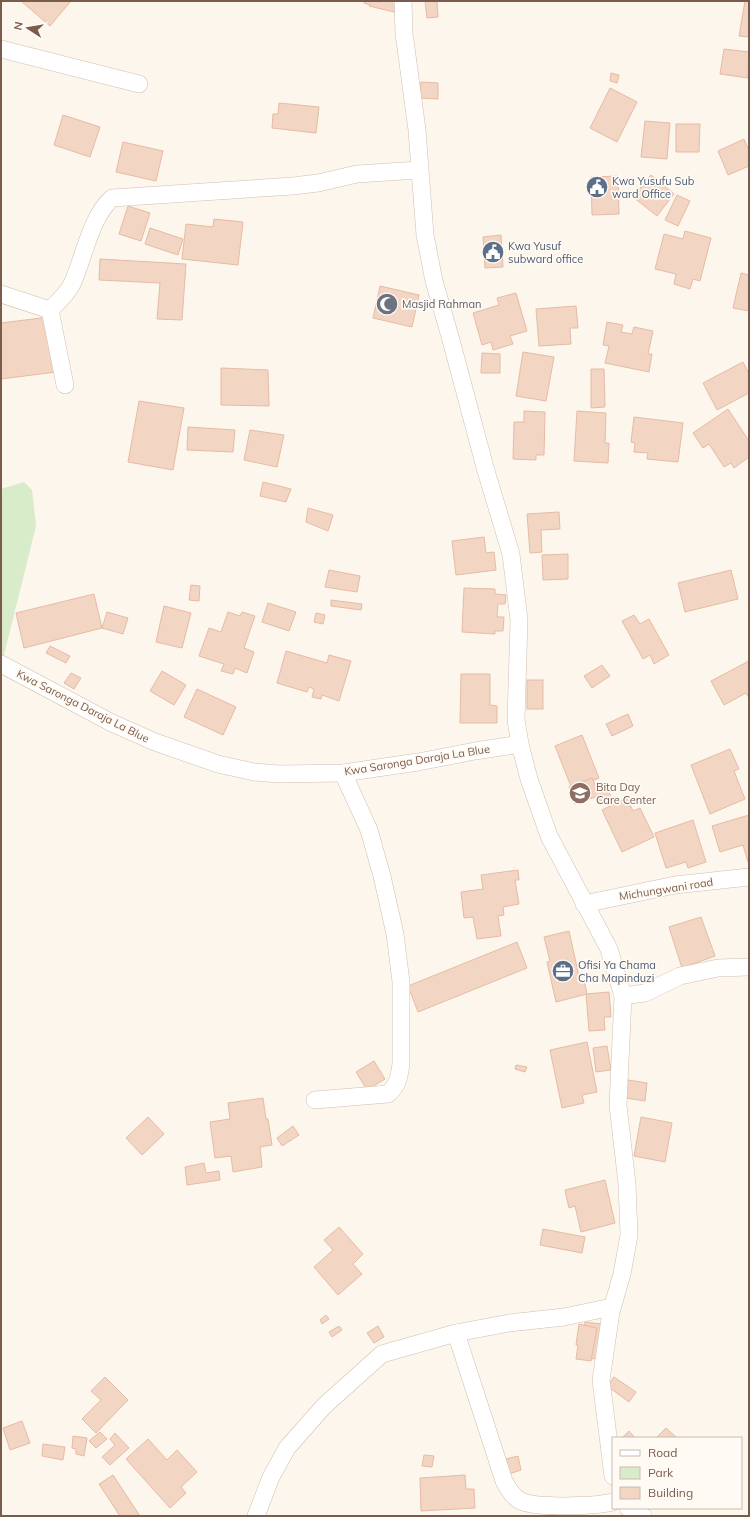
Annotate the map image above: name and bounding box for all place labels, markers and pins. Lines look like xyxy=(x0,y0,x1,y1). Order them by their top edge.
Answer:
public building icon: Kwa Yusufu Sub ward Office xyxy=(584,174,610,200)
place label: Kwa Yusufu Sub ward Office xyxy=(612,174,695,201)
public building icon: Kwa Yusuf subward office xyxy=(480,239,506,265)
place label: Kwa Yusuf subward office xyxy=(508,239,583,266)
mosque icon: Masjid Rahman xyxy=(374,291,400,317)
place label: Masjid Rahman xyxy=(402,297,482,311)
school or university icon: Bita Day Care Center xyxy=(567,780,593,806)
place label: Bita Day Care Center xyxy=(596,780,656,807)
office icon: Ofisi Ya Chama Cha Mapinduzi xyxy=(550,958,576,984)
place label: Ofisi Ya Chama Cha Mapinduzi xyxy=(578,958,656,985)

